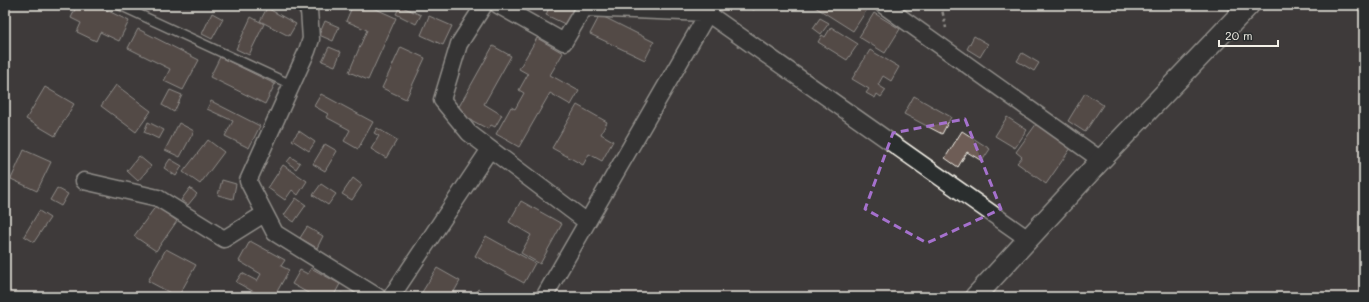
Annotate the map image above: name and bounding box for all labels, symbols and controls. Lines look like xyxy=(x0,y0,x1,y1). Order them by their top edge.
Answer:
scale bar xyxy=(1219,22,1278,48)
text: 20 m xyxy=(1225,27,1253,43)

